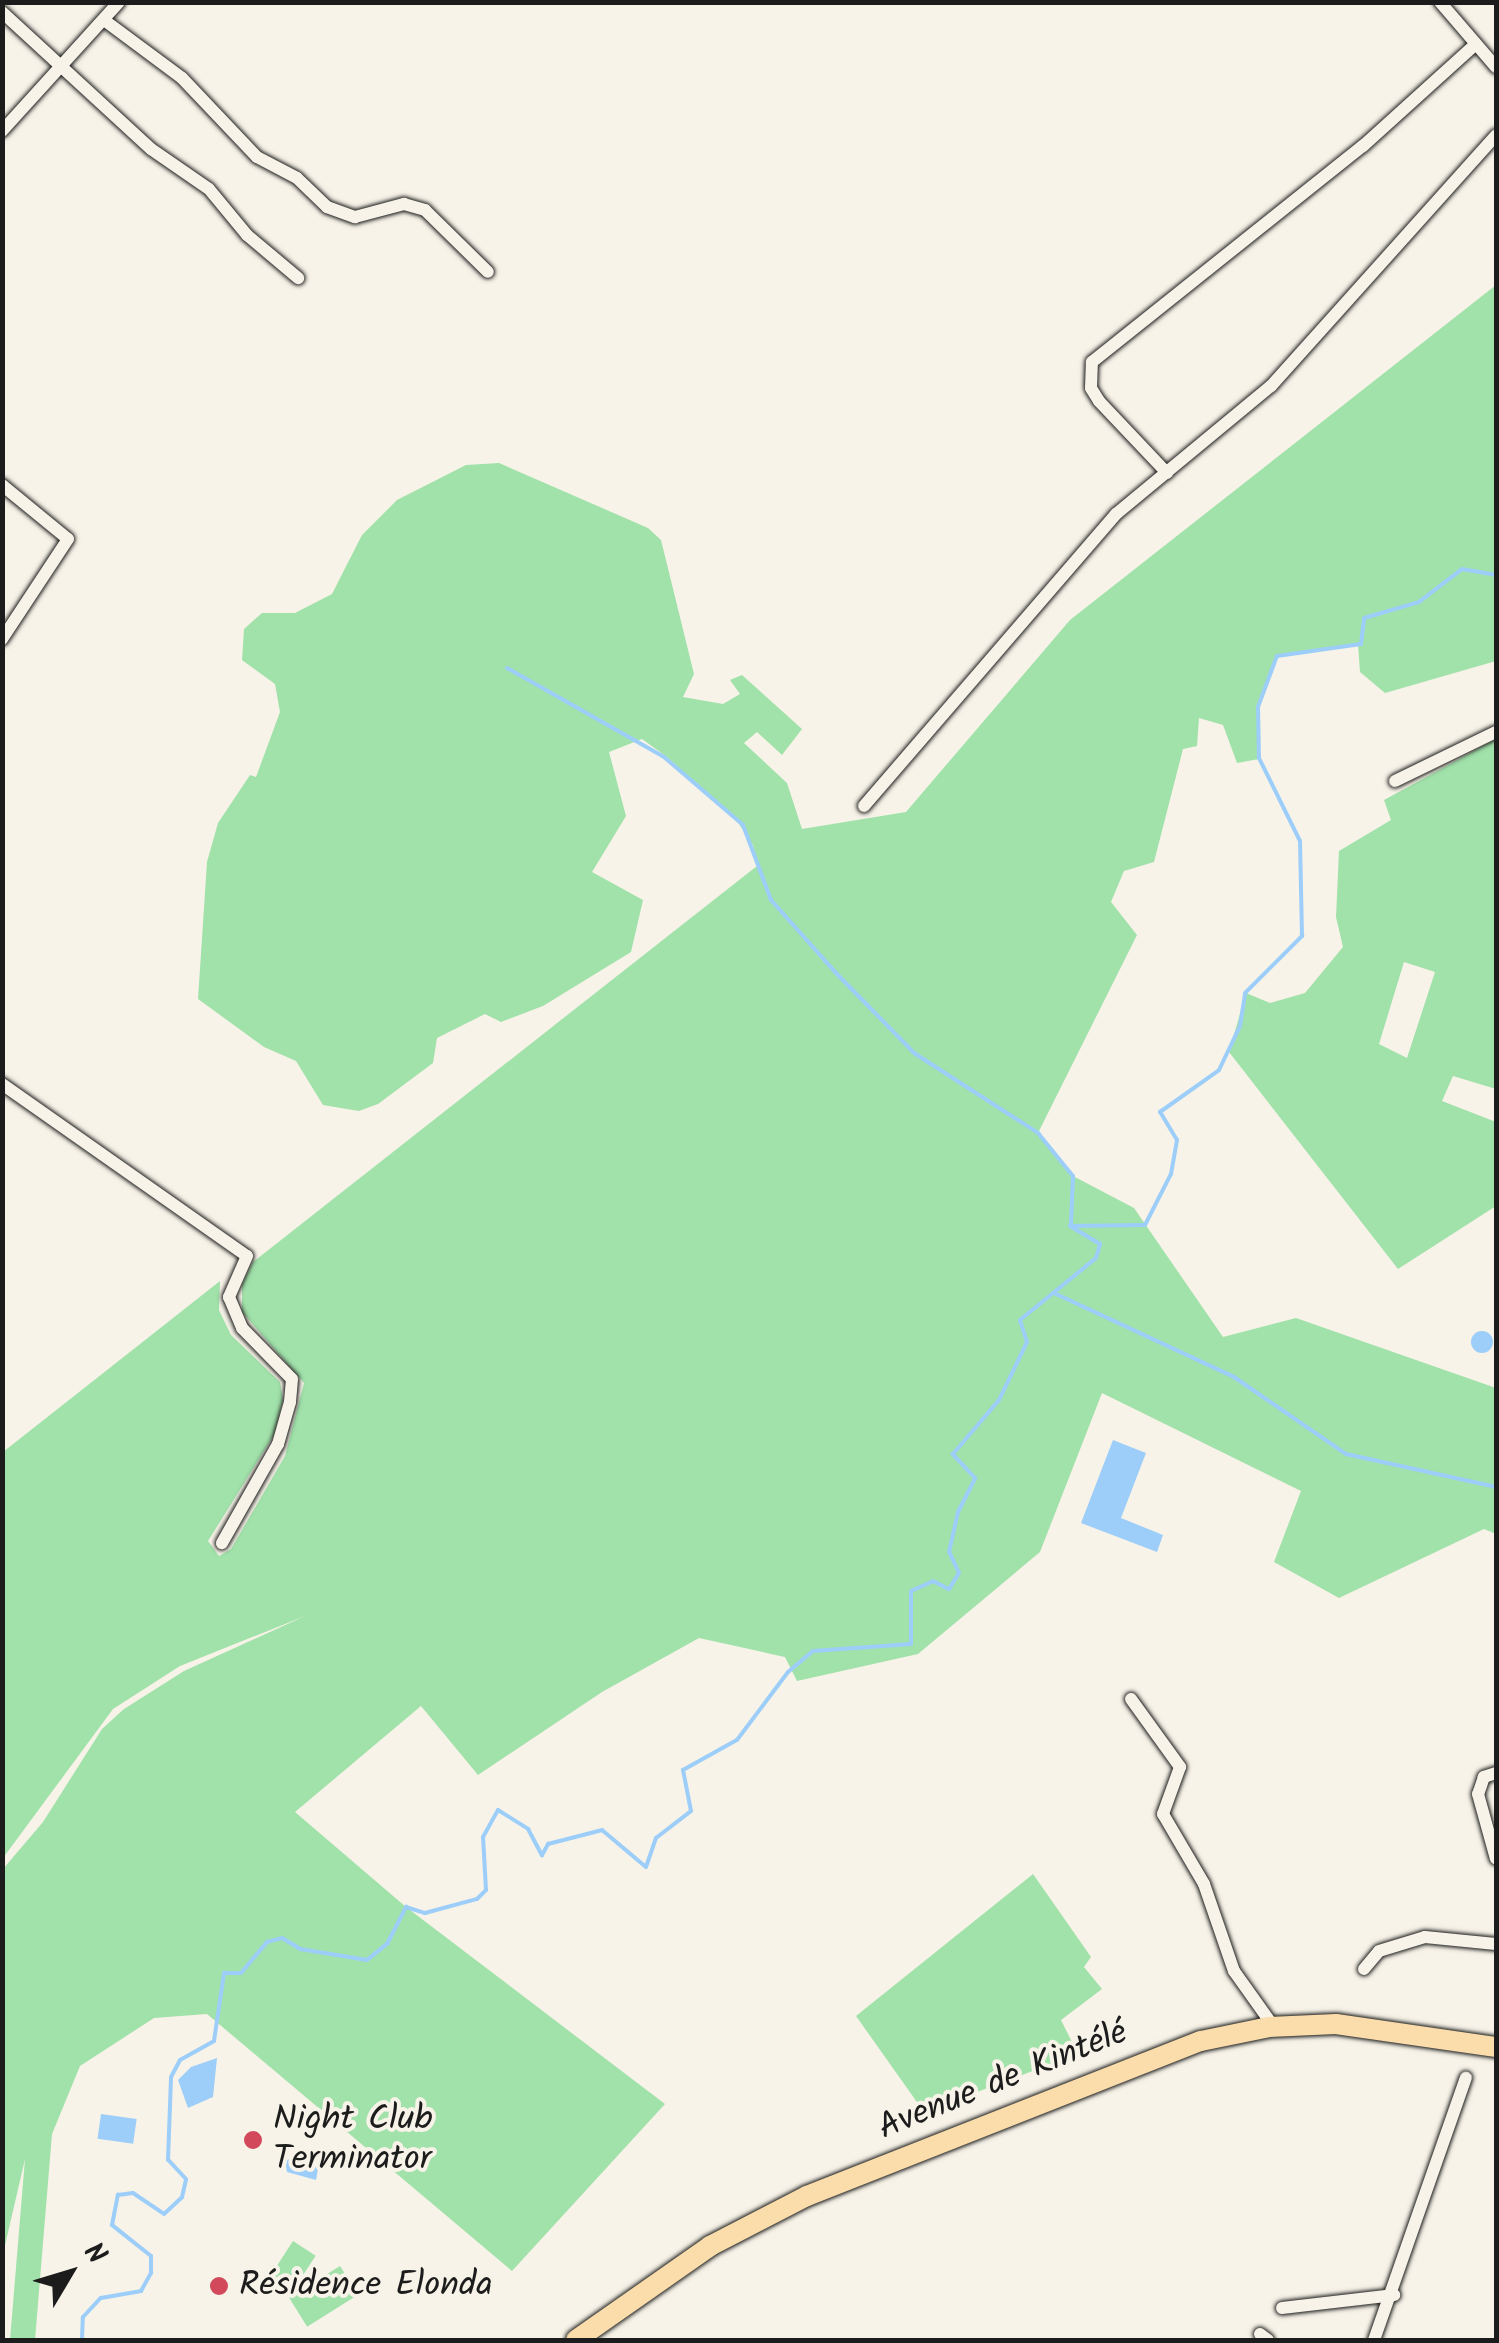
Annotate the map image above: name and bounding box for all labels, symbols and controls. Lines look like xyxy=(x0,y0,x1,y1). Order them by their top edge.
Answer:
street label: Avenue de Kintélé xyxy=(872,2012,1134,2150)
place label: Night Club Terminator xyxy=(273,2099,433,2181)
marker: Night Club Terminator xyxy=(242,2129,264,2151)
north arrow xyxy=(20,2223,120,2323)
text: N xyxy=(71,2233,117,2275)
place label: Résidence Elonda xyxy=(239,2265,493,2307)
marker: Résidence Elonda xyxy=(208,2275,230,2297)

